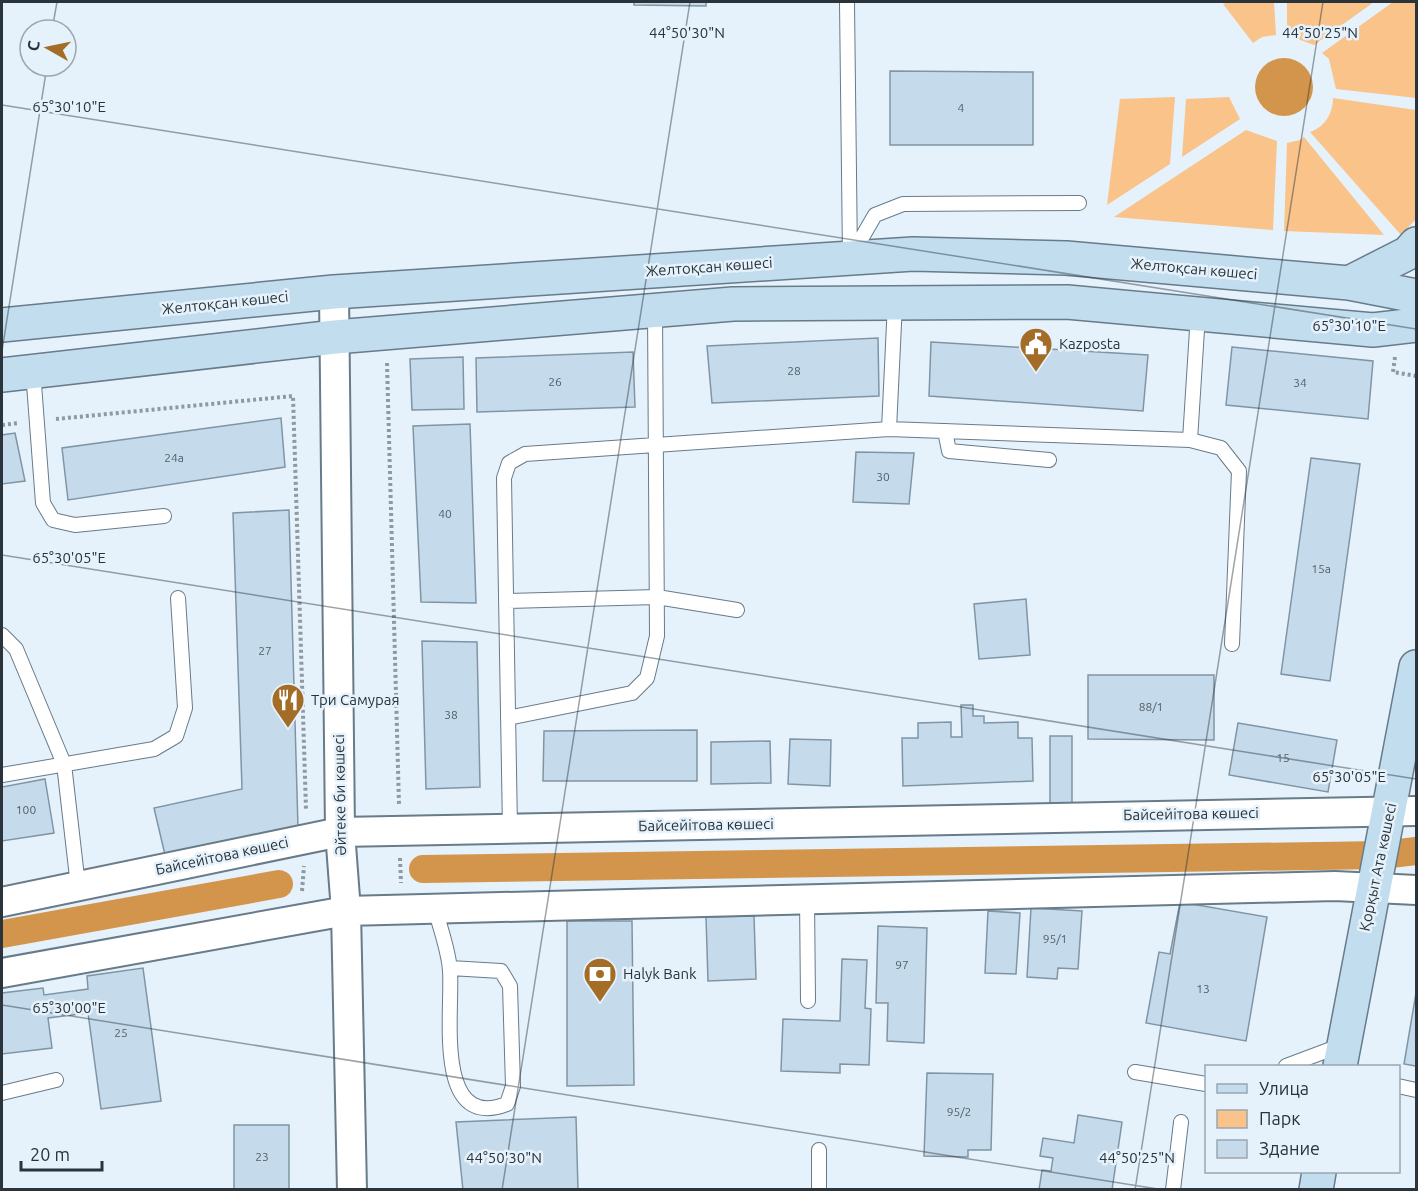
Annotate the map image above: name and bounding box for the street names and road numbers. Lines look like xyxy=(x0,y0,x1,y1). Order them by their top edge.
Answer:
street label: Желтоқсан көшесі xyxy=(645,254,773,279)
street label: Желтоқсан көшесі xyxy=(1130,254,1258,283)
street label: Желтоқсан көшесі xyxy=(161,287,289,318)
street label: Әйтеке би көшесі xyxy=(330,734,349,856)
street label: Қорқыт Ата көшесі xyxy=(1356,801,1399,933)
street label: Байсейітова көшесі xyxy=(1123,804,1259,823)
street label: Байсейітова көшесі xyxy=(638,815,774,834)
street label: Байсейітова көшесі xyxy=(154,833,290,878)

